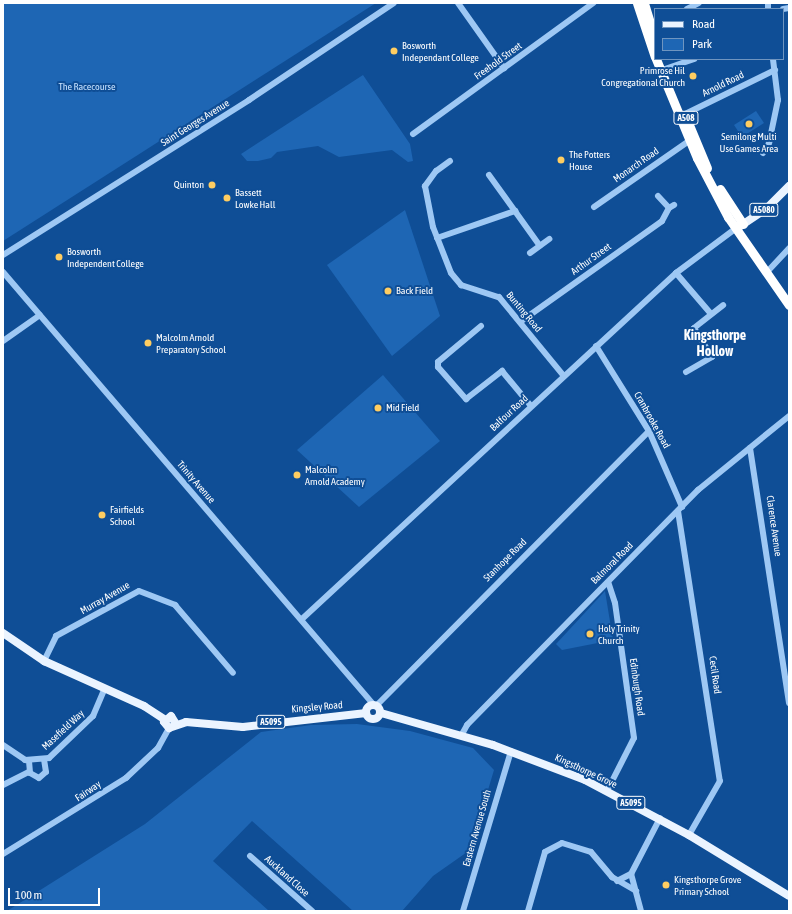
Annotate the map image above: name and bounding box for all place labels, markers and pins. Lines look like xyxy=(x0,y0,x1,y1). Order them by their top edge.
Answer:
place label: Bosworth Independant College xyxy=(402,39,479,62)
marker: Bosworth Independant College xyxy=(389,46,399,56)
place label: Primrose Hil Congregational Church xyxy=(601,64,685,88)
marker: Primrose Hil Congregational Church xyxy=(688,71,698,81)
marker: Semilong Multi Use Games Area xyxy=(744,119,754,129)
place label: Semilong Multi Use Games Area xyxy=(720,130,778,154)
place label: The Potters House xyxy=(569,148,610,172)
marker: The Potters House xyxy=(556,155,566,165)
place label: Quinton xyxy=(174,179,204,191)
marker: Quinton xyxy=(207,180,217,190)
place label: Bassett Lowke Hall xyxy=(235,186,275,210)
marker: Bassett Lowke Hall xyxy=(222,193,232,203)
place label: Bosworth Independent College xyxy=(67,245,144,268)
marker: Bosworth Independent College xyxy=(54,252,64,262)
place label: Back Field xyxy=(396,285,433,297)
marker: Back Field xyxy=(383,286,393,296)
place label: Malcolm Arnold Preparatory School xyxy=(156,331,226,354)
marker: Malcolm Arnold Preparatory School xyxy=(143,338,153,348)
place label: Mid Field xyxy=(386,402,419,414)
marker: Mid Field xyxy=(373,403,383,413)
place label: Malcolm Arnold Academy xyxy=(305,463,365,486)
marker: Malcolm Arnold Academy xyxy=(292,470,302,480)
place label: Fairfields School xyxy=(110,503,144,526)
marker: Fairfields School xyxy=(97,510,107,520)
place label: Holy Trinity Church xyxy=(598,622,640,646)
marker: Holy Trinity Church xyxy=(585,629,595,639)
place label: Kingsthorpe Grove Primary School xyxy=(674,873,741,896)
marker: Kingsthorpe Grove Primary School xyxy=(661,880,671,890)

